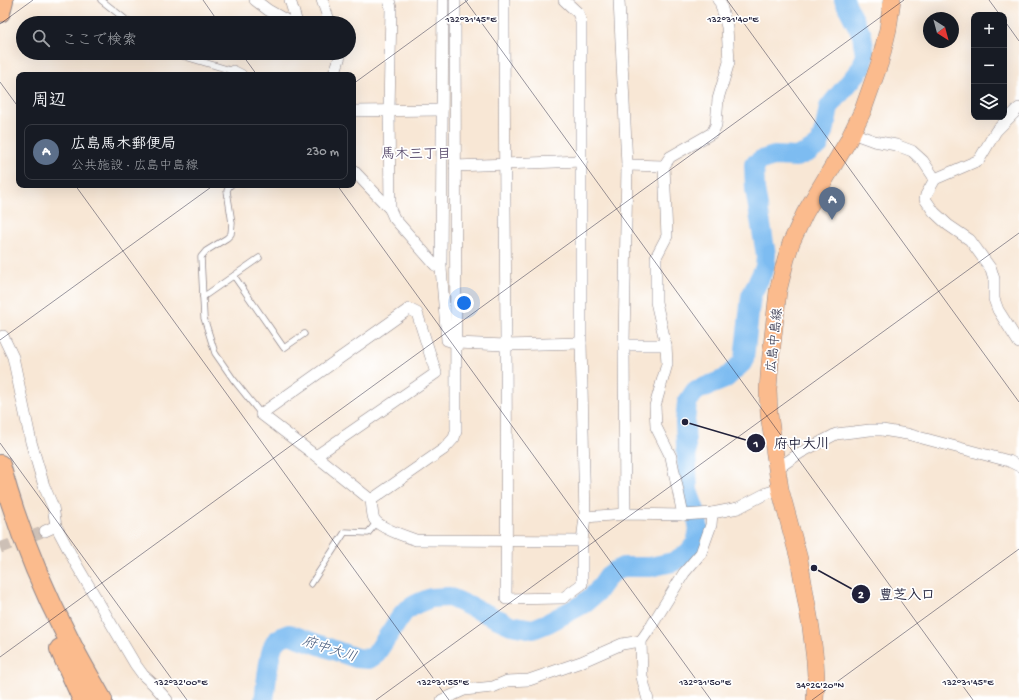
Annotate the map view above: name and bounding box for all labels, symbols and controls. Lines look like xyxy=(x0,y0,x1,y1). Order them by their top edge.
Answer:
north arrow xyxy=(923,12,959,48)
map controls xyxy=(971,12,1007,120)
button: + xyxy=(971,12,1007,48)
text: 132°31'45"E xyxy=(445,14,497,26)
text: 132°31'40"E xyxy=(706,14,759,26)
search box xyxy=(16,16,356,60)
icon: search xyxy=(30,27,52,49)
text: ここで検索 xyxy=(62,32,137,50)
button: − xyxy=(971,48,1007,84)
button: layers xyxy=(971,84,1007,120)
text: 周辺 xyxy=(32,92,66,112)
text: 広島馬木郵便局 xyxy=(71,136,176,154)
text: A xyxy=(42,145,50,160)
text: 230 m xyxy=(306,145,339,160)
district label: 馬木三丁目 xyxy=(381,146,451,164)
text: 公共施設 · 広島中島線 xyxy=(71,159,198,174)
pin: A xyxy=(819,187,845,220)
your location xyxy=(454,293,474,313)
street label: 広島中島線 xyxy=(765,306,786,373)
callout: 府中大川 xyxy=(746,430,838,456)
text: 府中大川 xyxy=(774,436,830,454)
text: 1 xyxy=(753,438,759,452)
callout: 豊芝入口 xyxy=(851,581,943,607)
text: 豊芝入口 xyxy=(879,588,935,605)
text: 2 xyxy=(858,589,864,603)
water label: 府中大川 xyxy=(300,633,359,667)
text: 132°32'00"E xyxy=(153,677,208,689)
text: 132°31'55"E xyxy=(416,677,469,689)
text: 132°31'50"E xyxy=(678,677,732,689)
text: 132°31'45"E xyxy=(942,677,994,689)
text: 34°26'20"N xyxy=(795,680,845,692)

